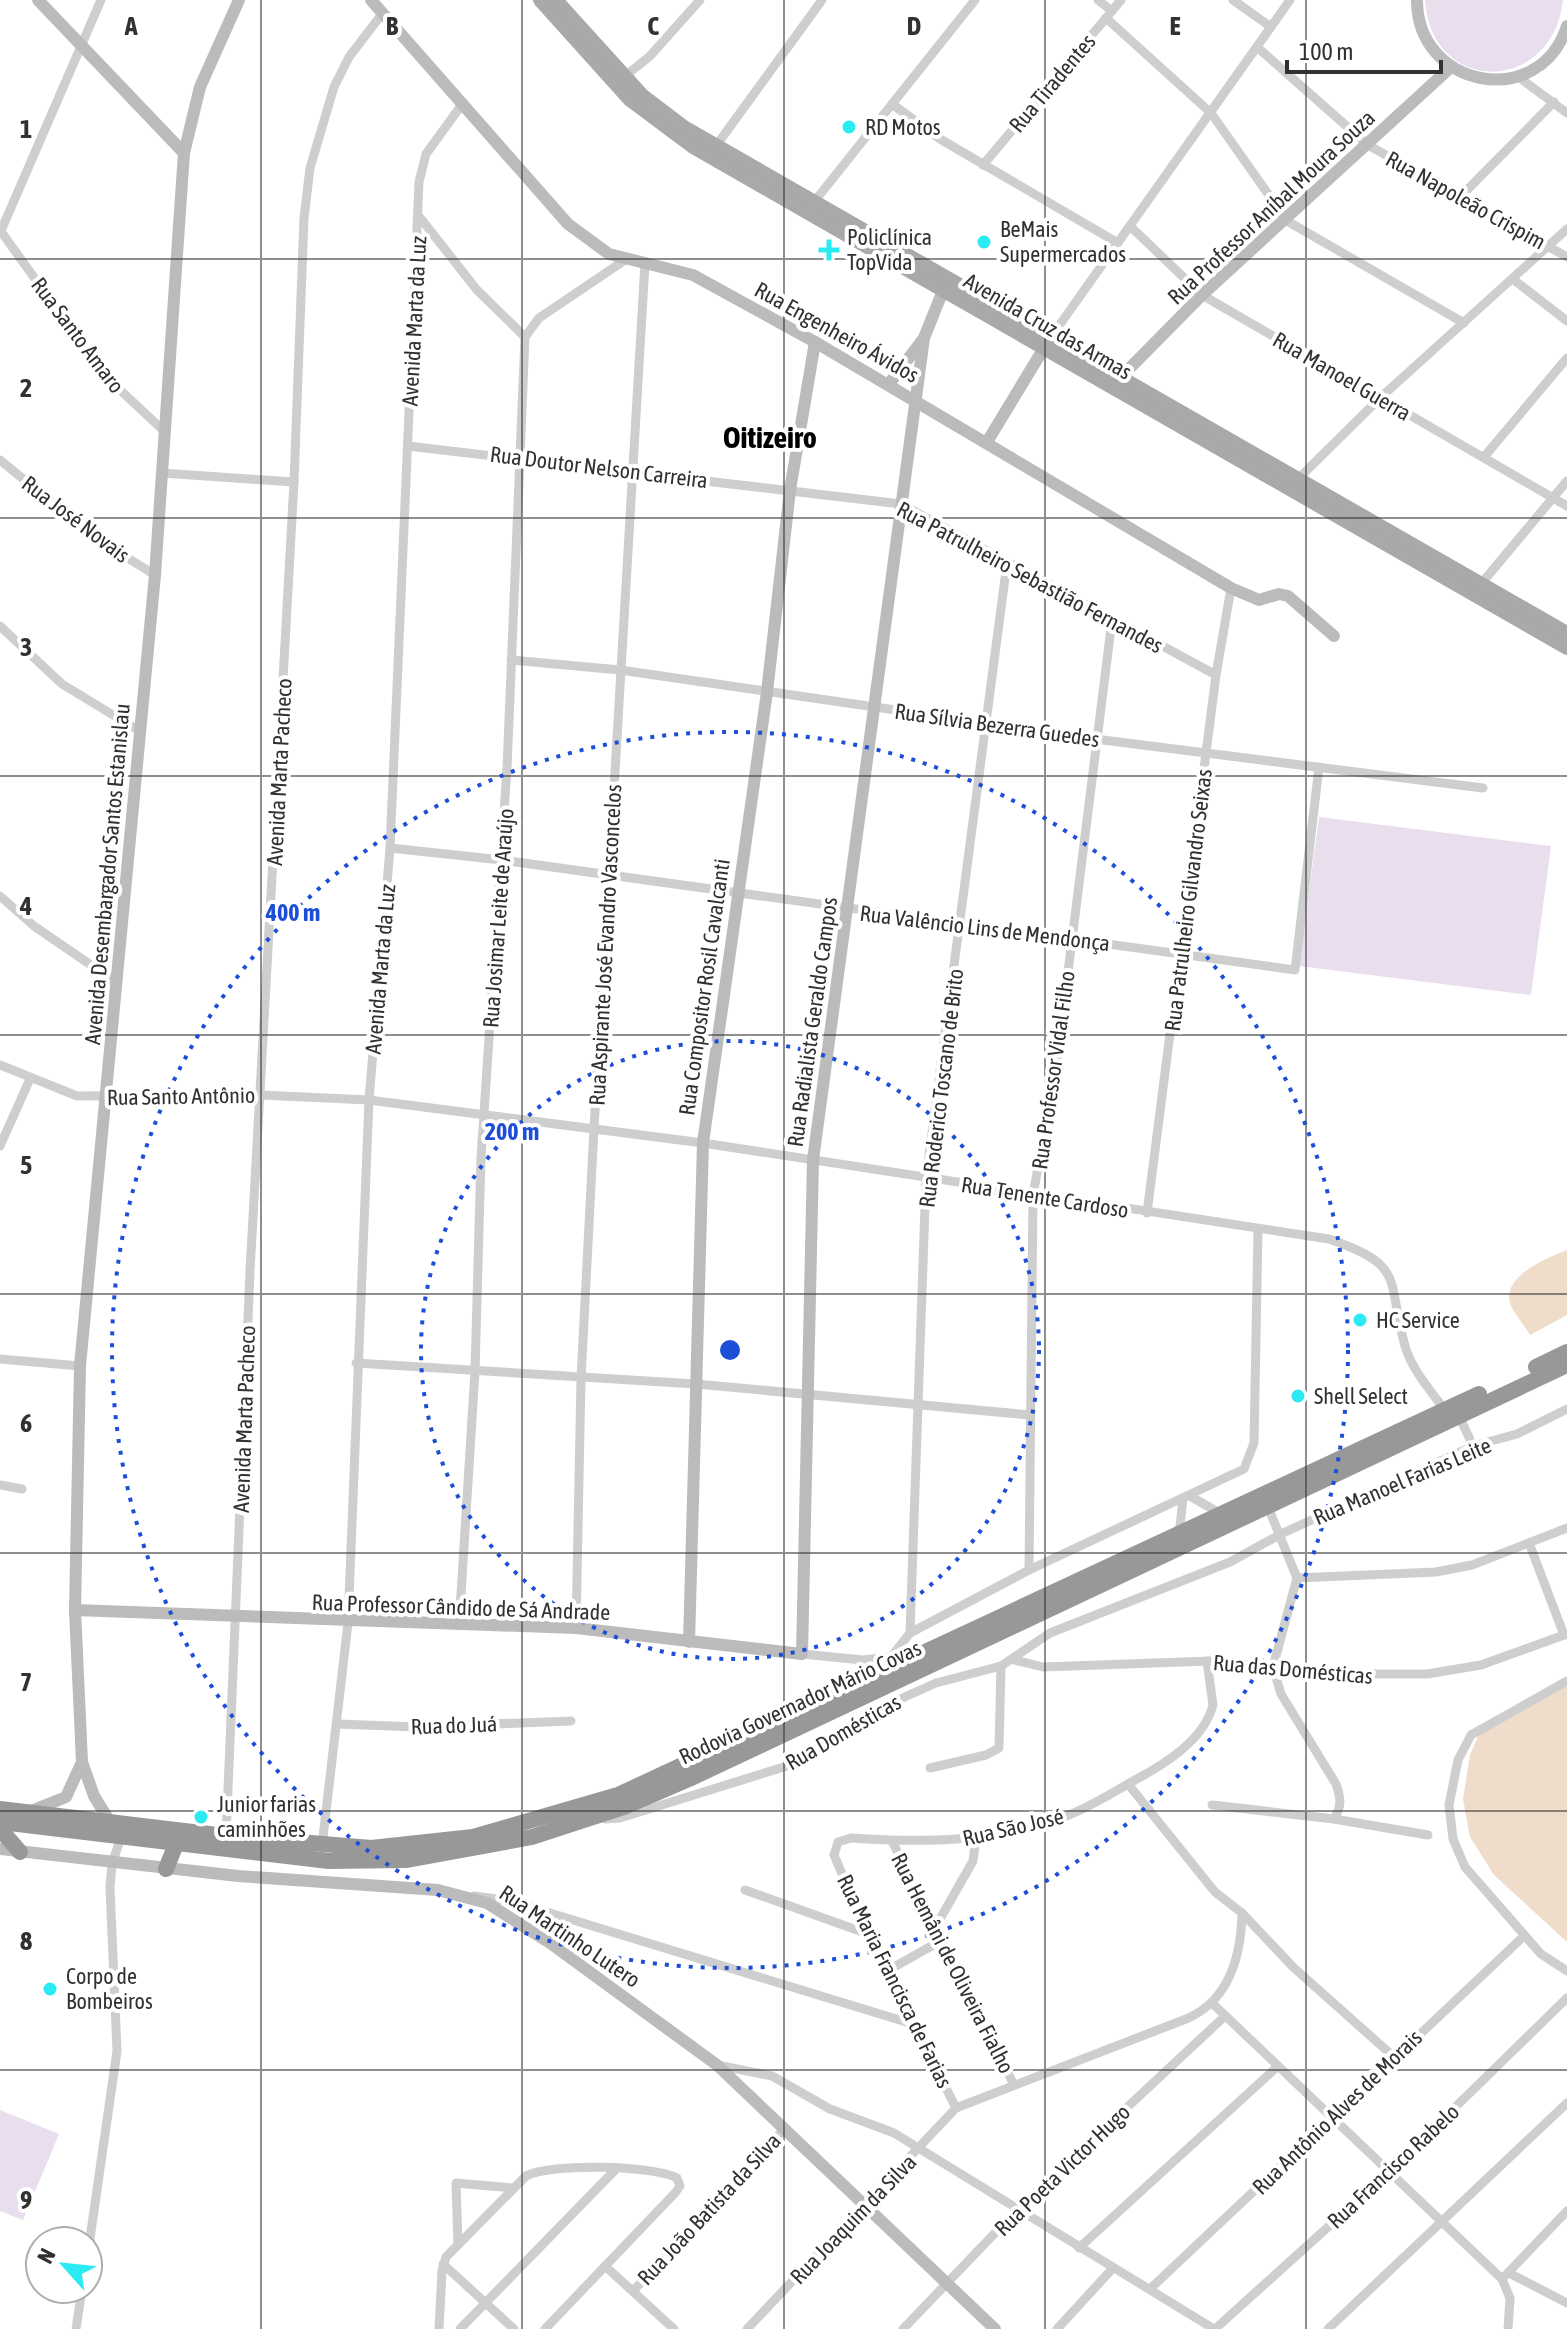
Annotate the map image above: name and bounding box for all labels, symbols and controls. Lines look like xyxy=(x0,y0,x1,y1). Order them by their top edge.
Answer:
text: A xyxy=(124,11,138,41)
text: B xyxy=(386,11,399,41)
text: C xyxy=(647,11,659,41)
text: D xyxy=(907,11,921,41)
text: E xyxy=(1169,11,1181,41)
scale bar xyxy=(1287,24,1441,74)
street label: Rua Tiradentes xyxy=(1003,28,1101,137)
text: 100 m xyxy=(1299,38,1353,65)
street label: Rua Professor Aníbal Moura Souza xyxy=(1162,104,1380,310)
text: 1 xyxy=(20,114,32,144)
place label: RD Motos xyxy=(865,114,941,140)
marker: RD Motos xyxy=(840,118,858,136)
street label: Rua Napoleão Crispim xyxy=(1382,145,1550,255)
place label: BeMais Supermercados xyxy=(1000,216,1126,267)
place label: Policlínica TopVida xyxy=(847,224,932,275)
marker: BeMais Supermercados xyxy=(975,233,993,251)
street label: Avenida Marta da Luz xyxy=(397,235,431,407)
marker: Policlínica TopVida xyxy=(818,239,840,261)
street label: Avenida Cruz das Armas xyxy=(959,267,1137,385)
street label: Rua Santo Amaro xyxy=(26,272,130,398)
street label: Rua Engenheiro Ávidos xyxy=(750,276,924,388)
street label: Rua Manoel Guerra xyxy=(1268,326,1416,426)
text: 2 xyxy=(20,373,32,403)
district label: Oitizeiro xyxy=(723,420,817,454)
street label: Rua Doutor Nelson Carreira xyxy=(489,441,709,493)
street label: Rua José Novais xyxy=(17,470,135,568)
street label: Rua Patrulheiro Sebastião Fernandes xyxy=(893,496,1168,658)
text: 3 xyxy=(20,632,32,662)
street label: Avenida Marta Pacheco xyxy=(261,678,297,866)
street label: Rua Sílvia Bezerra Guedes xyxy=(893,698,1101,752)
street label: Avenida Desembargador Santos Estanislau xyxy=(79,702,135,1046)
street label: Rua Patrulheiro Gilvandro Seixas xyxy=(1159,767,1217,1033)
street label: Rua Aspirante José Evandro Vasconcelos xyxy=(584,783,626,1106)
street label: Rua Josimar Leite de Araújo xyxy=(477,807,519,1029)
street label: Rua Compositor Rosil Cavalcanti xyxy=(673,857,735,1117)
street label: Avenida Marta da Luz xyxy=(360,883,400,1055)
text: 4 xyxy=(19,891,32,921)
street label: Rua Radialista Geraldo Campos xyxy=(782,895,842,1149)
text: 400 m xyxy=(265,899,320,926)
street label: Rua Valêncio Lins de Mendonça xyxy=(859,900,1111,956)
street label: Rua Roderico Toscano de Brito xyxy=(913,967,969,1209)
street label: Rua Professor Vidal Filho xyxy=(1026,969,1080,1171)
street label: Rua Santo Antônio xyxy=(107,1082,255,1110)
text: 200 m xyxy=(485,1118,539,1145)
text: 5 xyxy=(20,1150,32,1180)
street label: Rua Tenente Cardoso xyxy=(959,1171,1131,1223)
place label: HC Service xyxy=(1376,1307,1460,1333)
marker: HC Service xyxy=(1351,1311,1369,1329)
street label: Avenida Marta Pacheco xyxy=(228,1325,260,1513)
centre of rings xyxy=(716,1336,744,1364)
place label: Shell Select xyxy=(1314,1383,1408,1409)
marker: Shell Select xyxy=(1289,1387,1307,1405)
text: 6 xyxy=(20,1408,32,1438)
street label: Rua Manoel Farias Leite xyxy=(1309,1432,1495,1530)
street label: Rua Professor Cândido de Sá Andrade xyxy=(311,1589,611,1625)
street label: Rodovia Governador Mário Covas xyxy=(675,1634,925,1770)
street label: Rua das Domésticas xyxy=(1212,1649,1374,1689)
text: 7 xyxy=(20,1667,32,1697)
street label: Rua Domésticas xyxy=(781,1688,905,1775)
street label: Rua do Juá xyxy=(410,1710,498,1740)
place label: Junior farias caminhões xyxy=(217,1791,316,1842)
street label: Rua São José xyxy=(960,1803,1066,1851)
marker: Junior farias caminhões xyxy=(192,1808,210,1826)
street label: Rua Hemâni de Oliveira Fialho xyxy=(886,1848,1020,2078)
street label: Rua Maria Francisca de Farias xyxy=(832,1870,958,2092)
street label: Rua Martinho Lutero xyxy=(495,1879,645,1993)
text: 8 xyxy=(20,1926,32,1956)
place label: Corpo de Bombeiros xyxy=(66,1963,153,2014)
marker: Corpo de Bombeiros xyxy=(41,1980,59,1998)
street label: Rua Antônio Alves de Morais xyxy=(1247,2024,1427,2200)
street label: Rua Francisco Rabelo xyxy=(1322,2098,1464,2234)
street label: Rua Poeta Victor Hugo xyxy=(989,2099,1135,2241)
street label: Rua João Batista da Silva xyxy=(632,2128,786,2290)
street label: Rua Joaquim da Silva xyxy=(785,2149,921,2289)
text: 9 xyxy=(20,2185,32,2215)
north arrow xyxy=(24,2225,104,2305)
text: N xyxy=(32,2244,61,2268)

